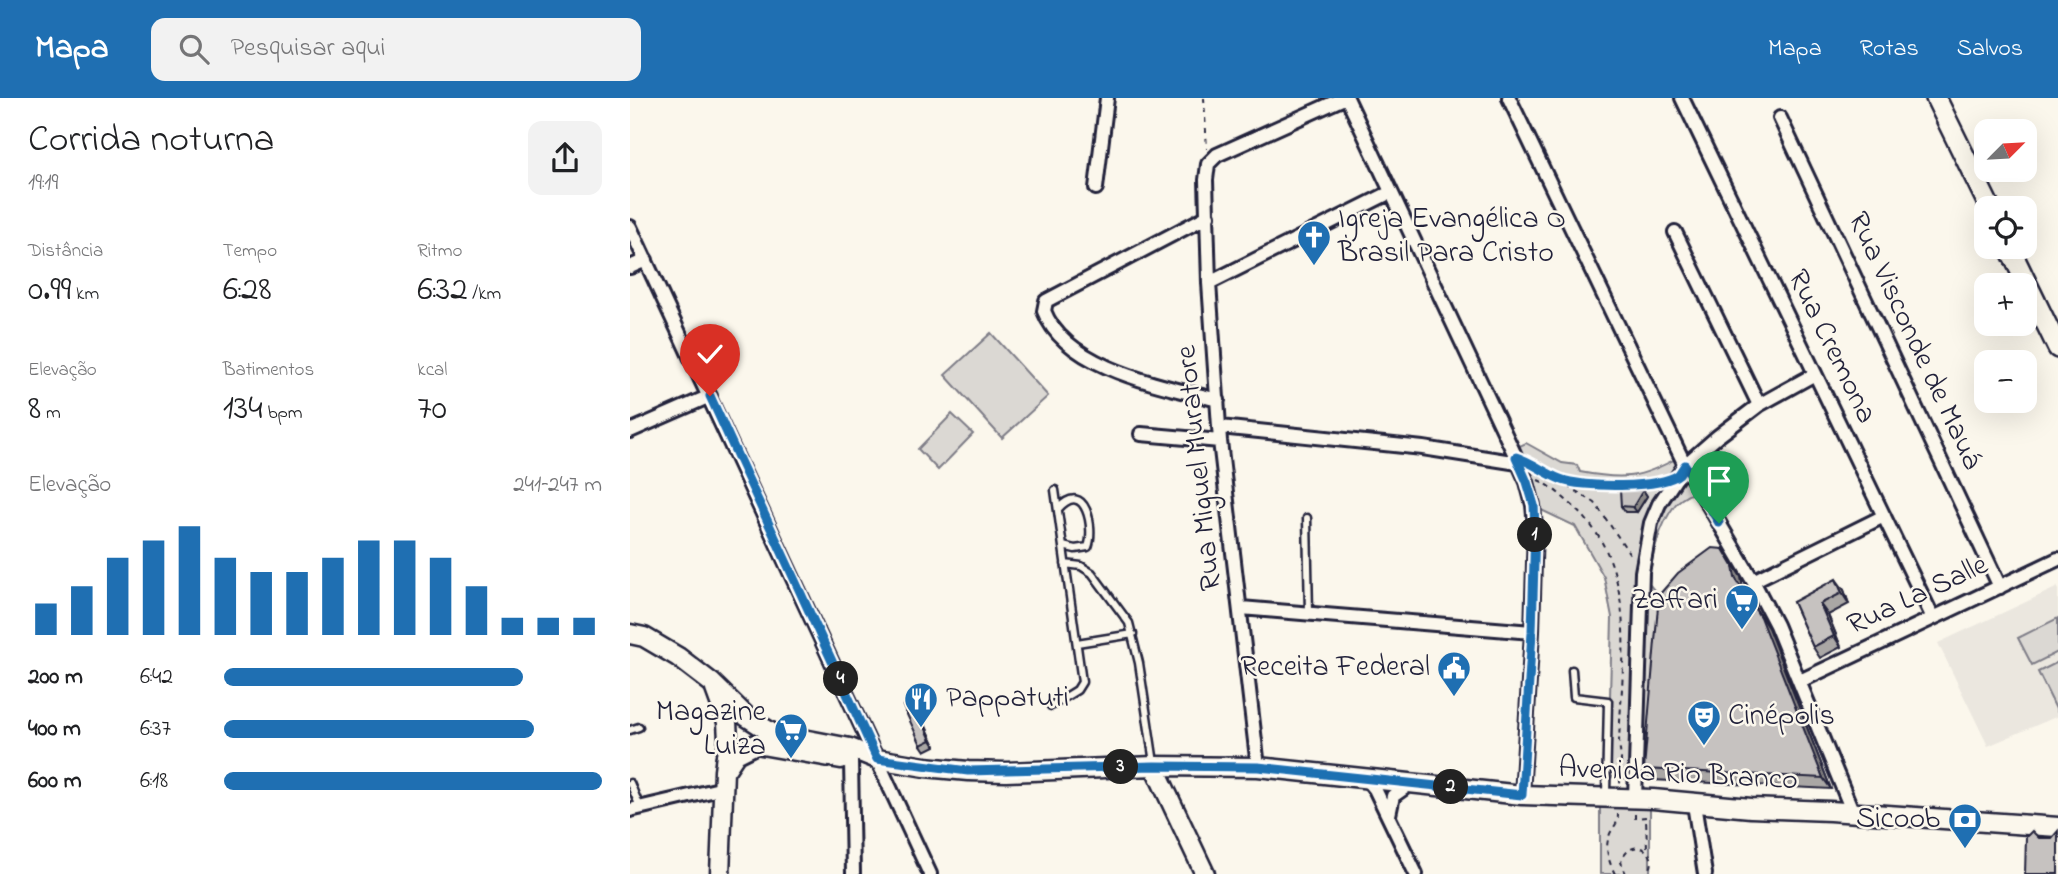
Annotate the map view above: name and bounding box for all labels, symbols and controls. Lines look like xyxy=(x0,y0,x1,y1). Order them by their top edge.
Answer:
search box xyxy=(151,18,641,81)
text: Mapa xyxy=(35,25,109,73)
icon: search xyxy=(175,30,213,68)
text: Pesquisar aqui xyxy=(231,30,385,68)
text: Mapa xyxy=(1768,32,1822,67)
text: Rotas xyxy=(1860,32,1919,67)
text: Salvos xyxy=(1957,32,2023,67)
text: Corrida noturna xyxy=(28,113,274,169)
north arrow xyxy=(1974,119,2037,182)
map controls xyxy=(1974,119,2037,413)
button: share xyxy=(528,121,602,195)
text: 19:19 xyxy=(28,167,58,200)
button: locate xyxy=(1974,196,2037,259)
place label: Igreja Evangélica O Brasil Para Cristo xyxy=(1337,198,1566,276)
street label: Rua Visconde de Mauá xyxy=(1835,205,1993,477)
church icon: Igreja Evangélica O Brasil Para Cristo xyxy=(1295,218,1333,267)
text: Distância xyxy=(28,238,103,265)
text: Tempo xyxy=(223,238,277,265)
text: Ritmo xyxy=(417,238,462,265)
street label: Rua Cremona xyxy=(1775,263,1887,431)
text: 0.99 xyxy=(28,265,71,316)
text: 6:28 xyxy=(223,265,272,316)
text: 6:32 xyxy=(417,265,468,316)
button: + xyxy=(1974,273,2037,336)
text: km xyxy=(71,281,99,308)
text: /km xyxy=(468,281,501,308)
pin xyxy=(680,324,740,396)
icon: check xyxy=(691,335,729,373)
street label: Rua Miguel Muratore xyxy=(1165,342,1235,593)
button: − xyxy=(1974,350,2037,413)
text: Elevação xyxy=(28,357,97,384)
text: Batimentos xyxy=(223,357,314,384)
text: kcal xyxy=(417,357,448,384)
text: 8 xyxy=(28,384,41,435)
text: 134 xyxy=(223,384,263,435)
text: 70 xyxy=(417,384,447,435)
text: m xyxy=(41,400,61,427)
text: bpm xyxy=(263,400,303,427)
pin xyxy=(1689,451,1749,523)
icon: arrive xyxy=(1700,462,1738,500)
text: Elevação xyxy=(28,469,111,502)
text: 241–247 m xyxy=(513,469,602,502)
pin: 1 xyxy=(1518,518,1552,552)
text: 1 xyxy=(1531,521,1538,548)
street label: Rua La Salle xyxy=(1840,544,1996,648)
place label: Zaffari xyxy=(1632,579,1718,623)
supermarket icon: Zaffari xyxy=(1723,582,1761,631)
place label: Receita Federal xyxy=(1240,646,1430,690)
public building icon: Receita Federal xyxy=(1435,649,1473,698)
text: 200 m xyxy=(28,661,83,694)
text: 6:42 xyxy=(140,661,173,694)
pin: 4 xyxy=(824,662,858,696)
text: 4 xyxy=(837,665,844,692)
place label: Pappatuti xyxy=(946,677,1069,721)
restaurant icon: Pappatuti xyxy=(902,680,940,729)
place label: Magazine Luiza xyxy=(656,691,767,769)
place label: Cinépolis xyxy=(1728,695,1835,739)
theatre icon: Cinépolis xyxy=(1685,698,1723,747)
supermarket icon: Magazine Luiza xyxy=(772,711,810,760)
text: 400 m xyxy=(28,713,81,746)
text: 6:37 xyxy=(140,713,171,746)
street label: Avenida Rio Branco xyxy=(1557,747,1799,803)
pin: 3 xyxy=(1104,750,1138,784)
text: 3 xyxy=(1117,753,1124,780)
text: 600 m xyxy=(28,765,82,798)
text: 6:18 xyxy=(140,765,168,798)
pin: 2 xyxy=(1434,770,1468,804)
text: 2 xyxy=(1446,773,1455,800)
place label: Sicoob xyxy=(1856,798,1940,842)
bank icon: Sicoob xyxy=(1946,801,1984,850)

